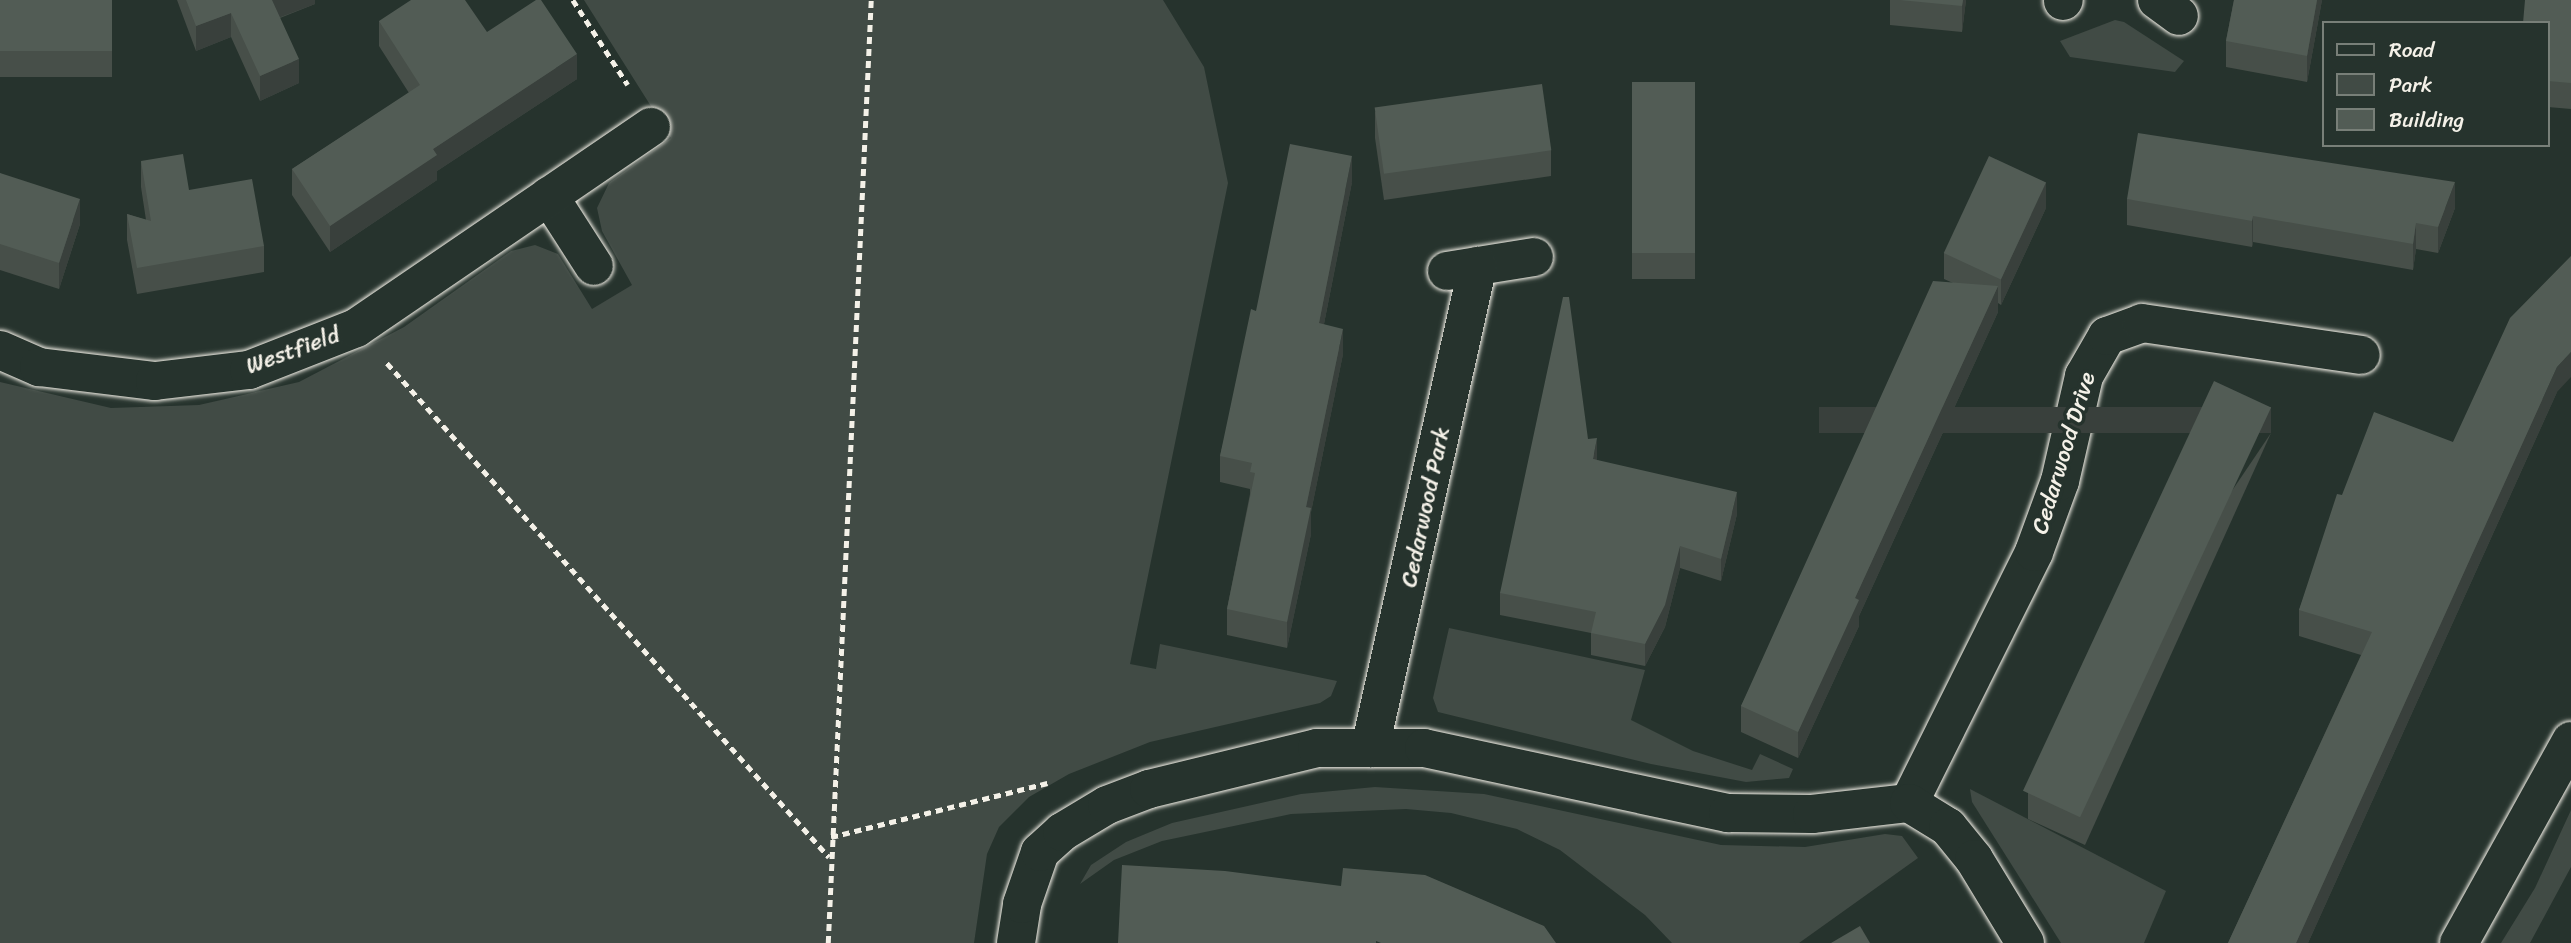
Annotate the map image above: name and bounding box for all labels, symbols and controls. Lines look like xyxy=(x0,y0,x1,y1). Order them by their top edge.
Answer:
legend xyxy=(2322,21,2550,147)
text: Road xyxy=(2389,31,2434,69)
text: Park xyxy=(2389,66,2432,104)
text: Building xyxy=(2389,101,2464,139)
street label: Westfield xyxy=(242,321,344,381)
street label: Cedarwood Drive xyxy=(2026,368,2102,538)
street label: Cedarwood Park xyxy=(1396,424,1456,590)

